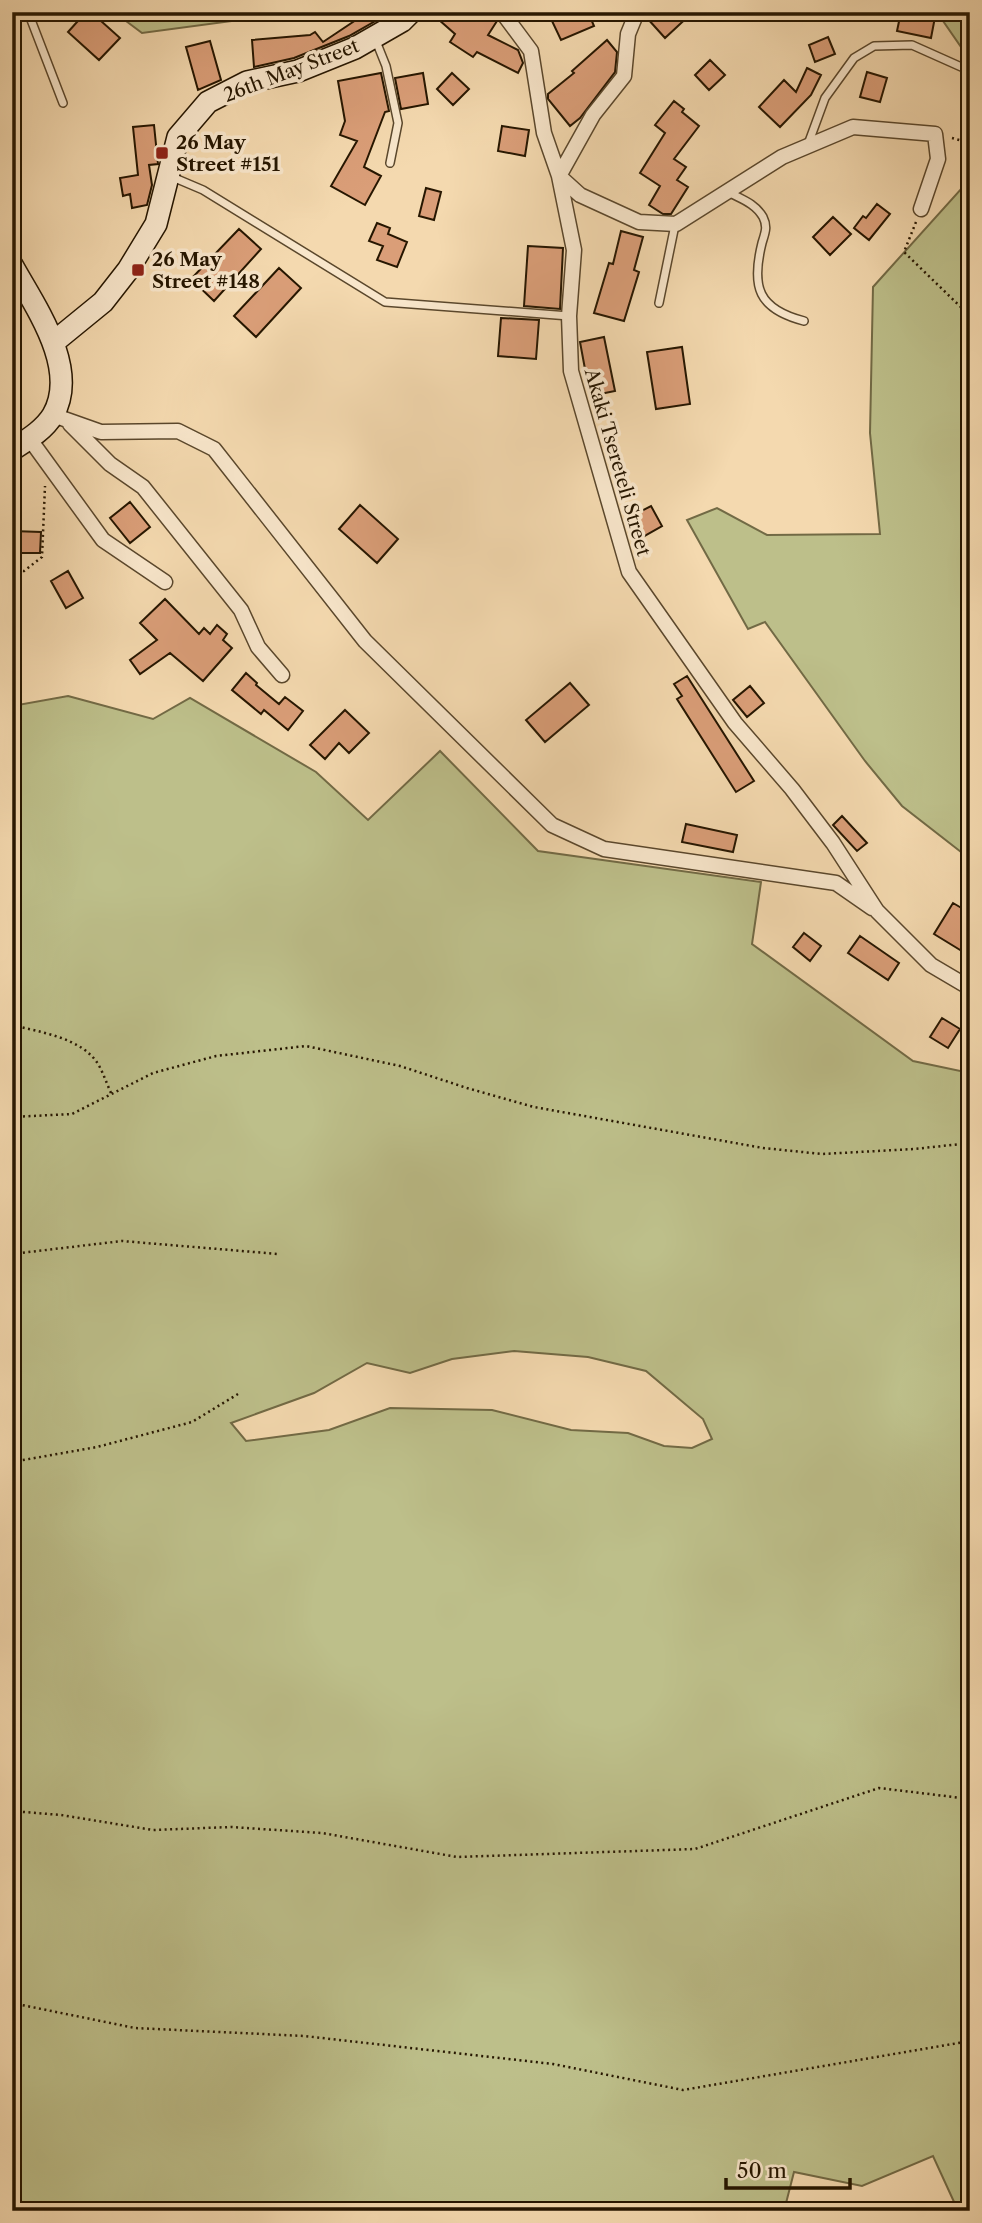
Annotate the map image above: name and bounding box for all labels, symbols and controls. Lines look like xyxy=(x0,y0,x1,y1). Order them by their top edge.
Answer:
street label: 26th May Street xyxy=(220,34,362,107)
place label: 26 May Street #151 xyxy=(176,131,281,176)
marker: 26 May Street #151 xyxy=(154,145,170,161)
place label: 26 May Street #148 xyxy=(152,248,260,293)
marker: 26 May Street #148 xyxy=(130,262,146,278)
street label: Akaki Tsereteli Street xyxy=(579,365,655,559)
scale bar xyxy=(726,2146,851,2190)
text: 50 m xyxy=(737,2158,787,2183)

